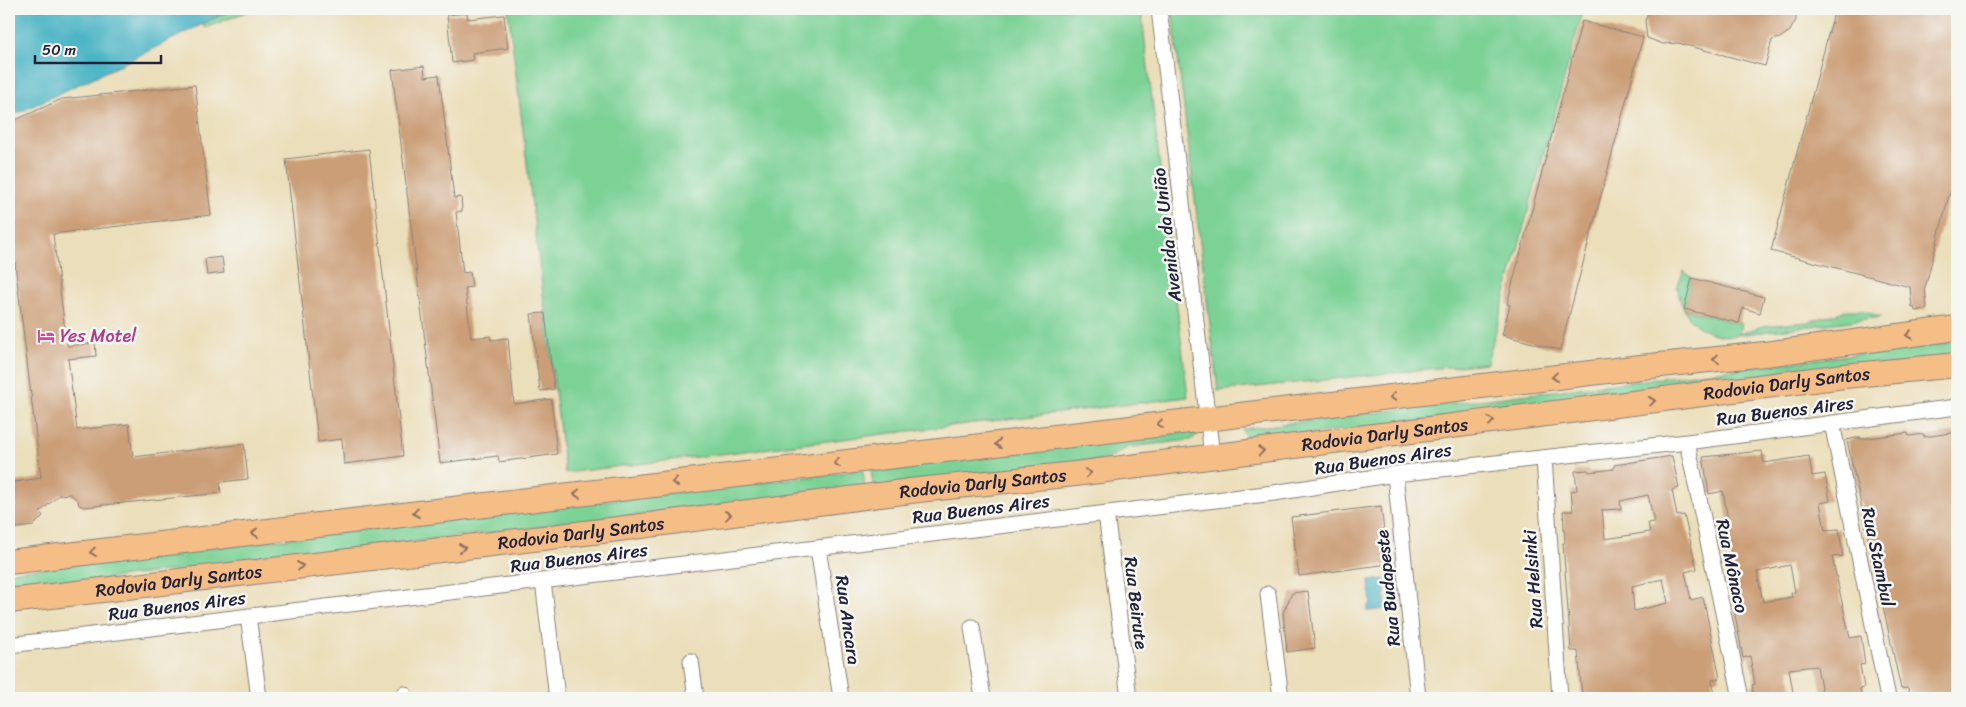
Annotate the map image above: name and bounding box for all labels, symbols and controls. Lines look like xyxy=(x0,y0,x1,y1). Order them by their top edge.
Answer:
scale bar xyxy=(35,32,161,64)
text: 50 m xyxy=(42,37,77,63)
street label: Avenida da União xyxy=(1143,166,1191,305)
place label: Yes Motel xyxy=(60,320,137,352)
hotel icon: Yes Motel xyxy=(36,326,56,346)
one-way arrow xyxy=(1905,330,1913,340)
one-way arrow xyxy=(1712,353,1720,364)
street label: Rodovia Darly Santos xyxy=(1701,357,1872,410)
one-way arrow xyxy=(1550,371,1558,382)
street label: Rua Buenos Aires xyxy=(1714,387,1856,435)
one-way arrow xyxy=(1389,391,1397,402)
one-way arrow xyxy=(1649,396,1657,407)
street label: Rodovia Darly Santos xyxy=(1300,408,1471,461)
one-way arrow xyxy=(1488,416,1496,427)
one-way arrow xyxy=(1155,418,1163,429)
street label: Rua Buenos Aires xyxy=(1312,433,1454,484)
one-way arrow xyxy=(994,438,1002,449)
one-way arrow xyxy=(1257,446,1265,457)
one-way arrow xyxy=(833,457,841,468)
street label: Rodovia Darly Santos xyxy=(898,459,1069,508)
one-way arrow xyxy=(1084,468,1092,478)
one-way arrow xyxy=(671,477,680,487)
street label: Rua Buenos Aires xyxy=(910,485,1052,533)
one-way arrow xyxy=(573,488,581,499)
street label: Rua Stambul xyxy=(1852,504,1904,610)
one-way arrow xyxy=(412,507,420,518)
street label: Rodovia Darly Santos xyxy=(496,507,667,559)
one-way arrow xyxy=(724,510,732,521)
street label: Rua Mônaco xyxy=(1706,516,1758,616)
one-way arrow xyxy=(250,527,258,538)
street label: Rua Budapeste xyxy=(1366,528,1410,648)
street label: Rua Helsinki xyxy=(1514,528,1552,629)
street label: Rua Buenos Aires xyxy=(508,534,650,582)
one-way arrow xyxy=(458,543,466,554)
one-way arrow xyxy=(89,546,97,557)
street label: Rodovia Darly Santos xyxy=(94,555,265,607)
street label: Rua Beirute xyxy=(1114,555,1158,651)
one-way arrow xyxy=(296,562,305,572)
street label: Rua Ancara xyxy=(826,573,870,667)
street label: Rua Buenos Aires xyxy=(106,582,248,630)

